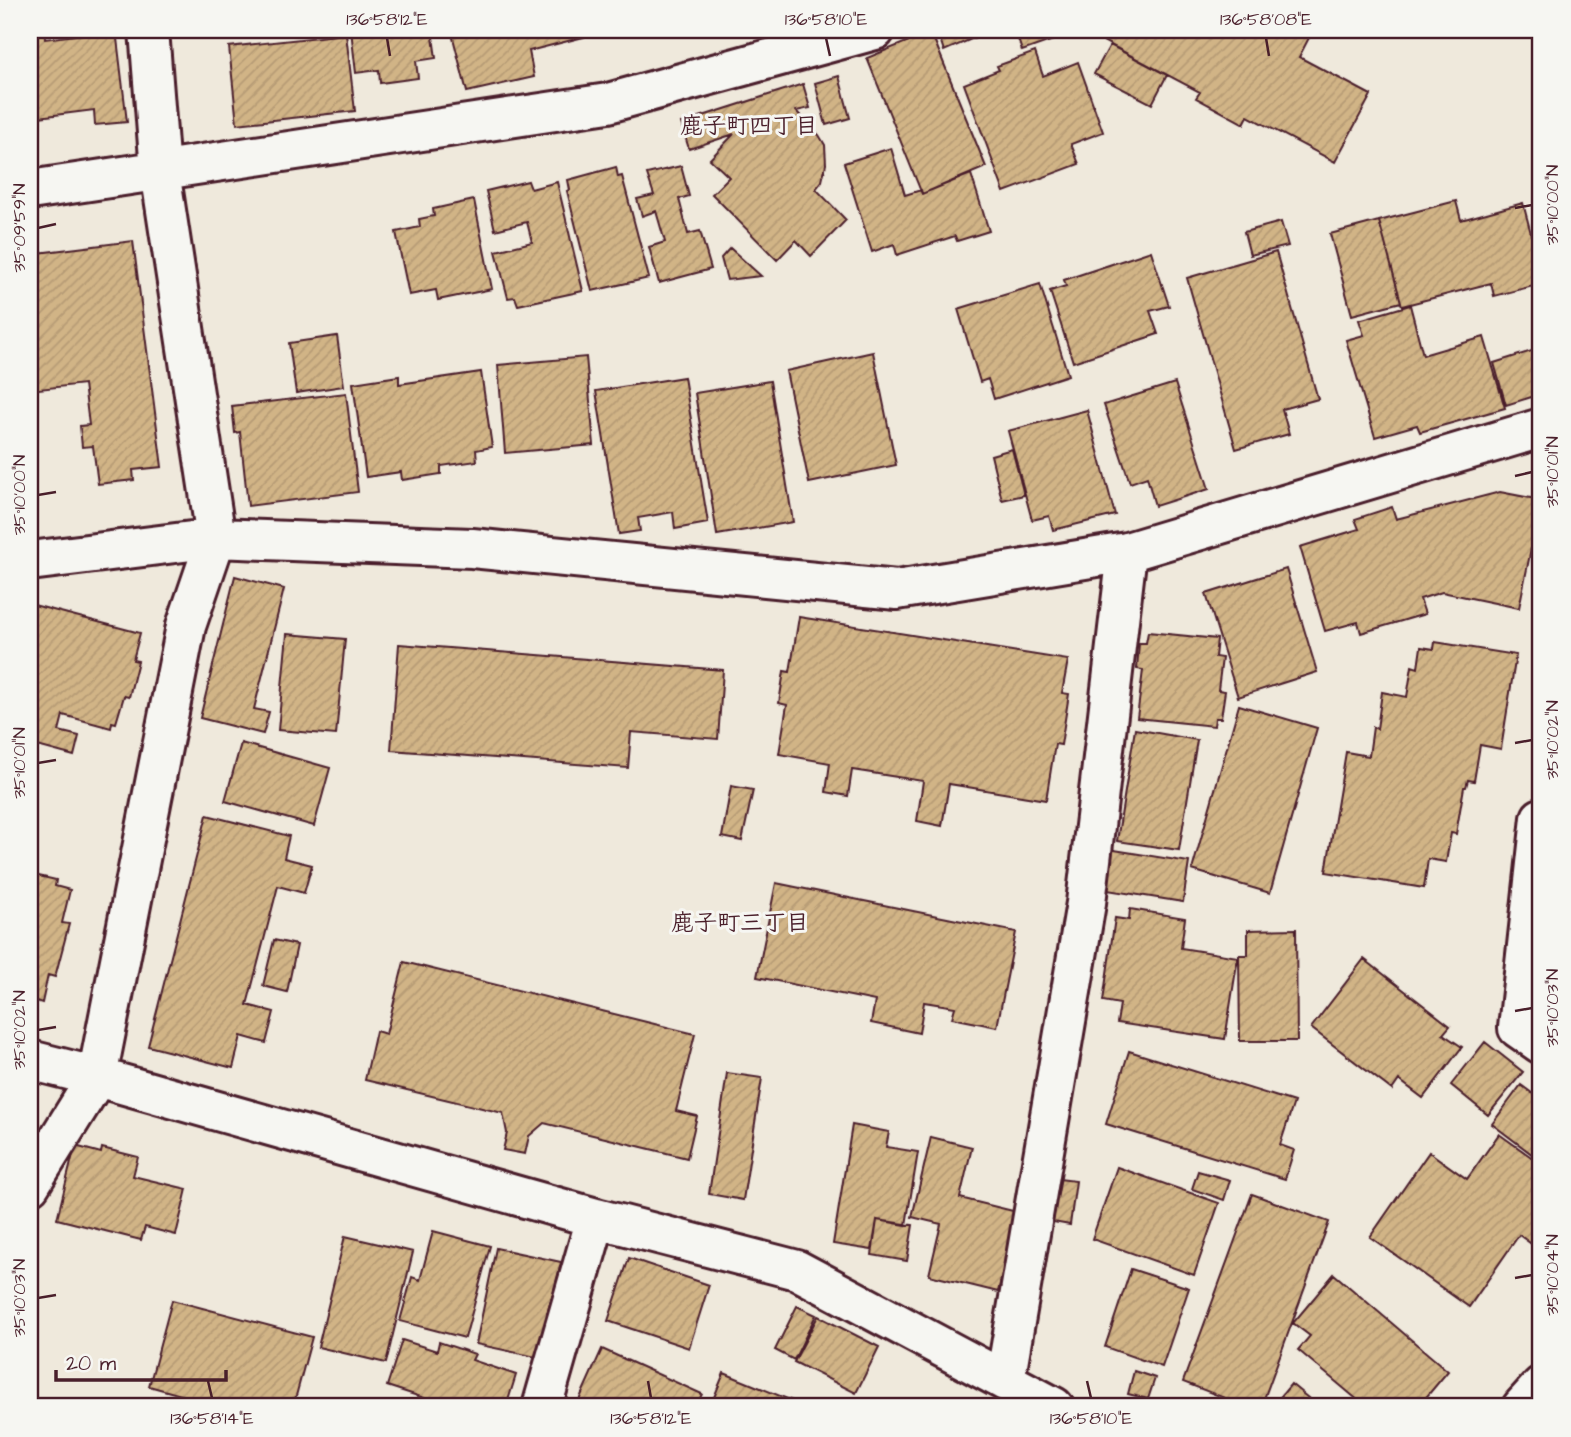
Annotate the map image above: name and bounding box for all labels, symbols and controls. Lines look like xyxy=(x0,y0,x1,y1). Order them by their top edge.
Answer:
text: 136°58'12"E xyxy=(346,7,428,32)
text: 136°58'10"E xyxy=(785,7,868,32)
text: 136°58'08"E xyxy=(1220,7,1312,32)
district label: 鹿子町四丁目 xyxy=(680,110,818,142)
text: 35°10'00"N xyxy=(1540,165,1565,245)
text: 35°09'59"N xyxy=(7,184,32,272)
text: 35°10'01"N xyxy=(1540,436,1565,508)
text: 35°10'00"N xyxy=(7,455,32,535)
text: 35°10'02"N xyxy=(1540,700,1565,780)
text: 35°10'01"N xyxy=(7,727,32,799)
district label: 鹿子町三丁目 xyxy=(671,907,809,939)
text: 35°10'03"N xyxy=(1540,969,1565,1047)
text: 35°10'02"N xyxy=(7,990,32,1070)
text: 35°10'04"N xyxy=(1540,1234,1565,1316)
text: 35°10'03"N xyxy=(7,1259,32,1337)
scale bar xyxy=(56,1339,226,1383)
text: 20 m xyxy=(66,1349,117,1378)
text: 136°58'14"E xyxy=(170,1406,254,1431)
text: 136°58'12"E xyxy=(610,1406,692,1431)
text: 136°58'10"E xyxy=(1050,1406,1133,1431)

